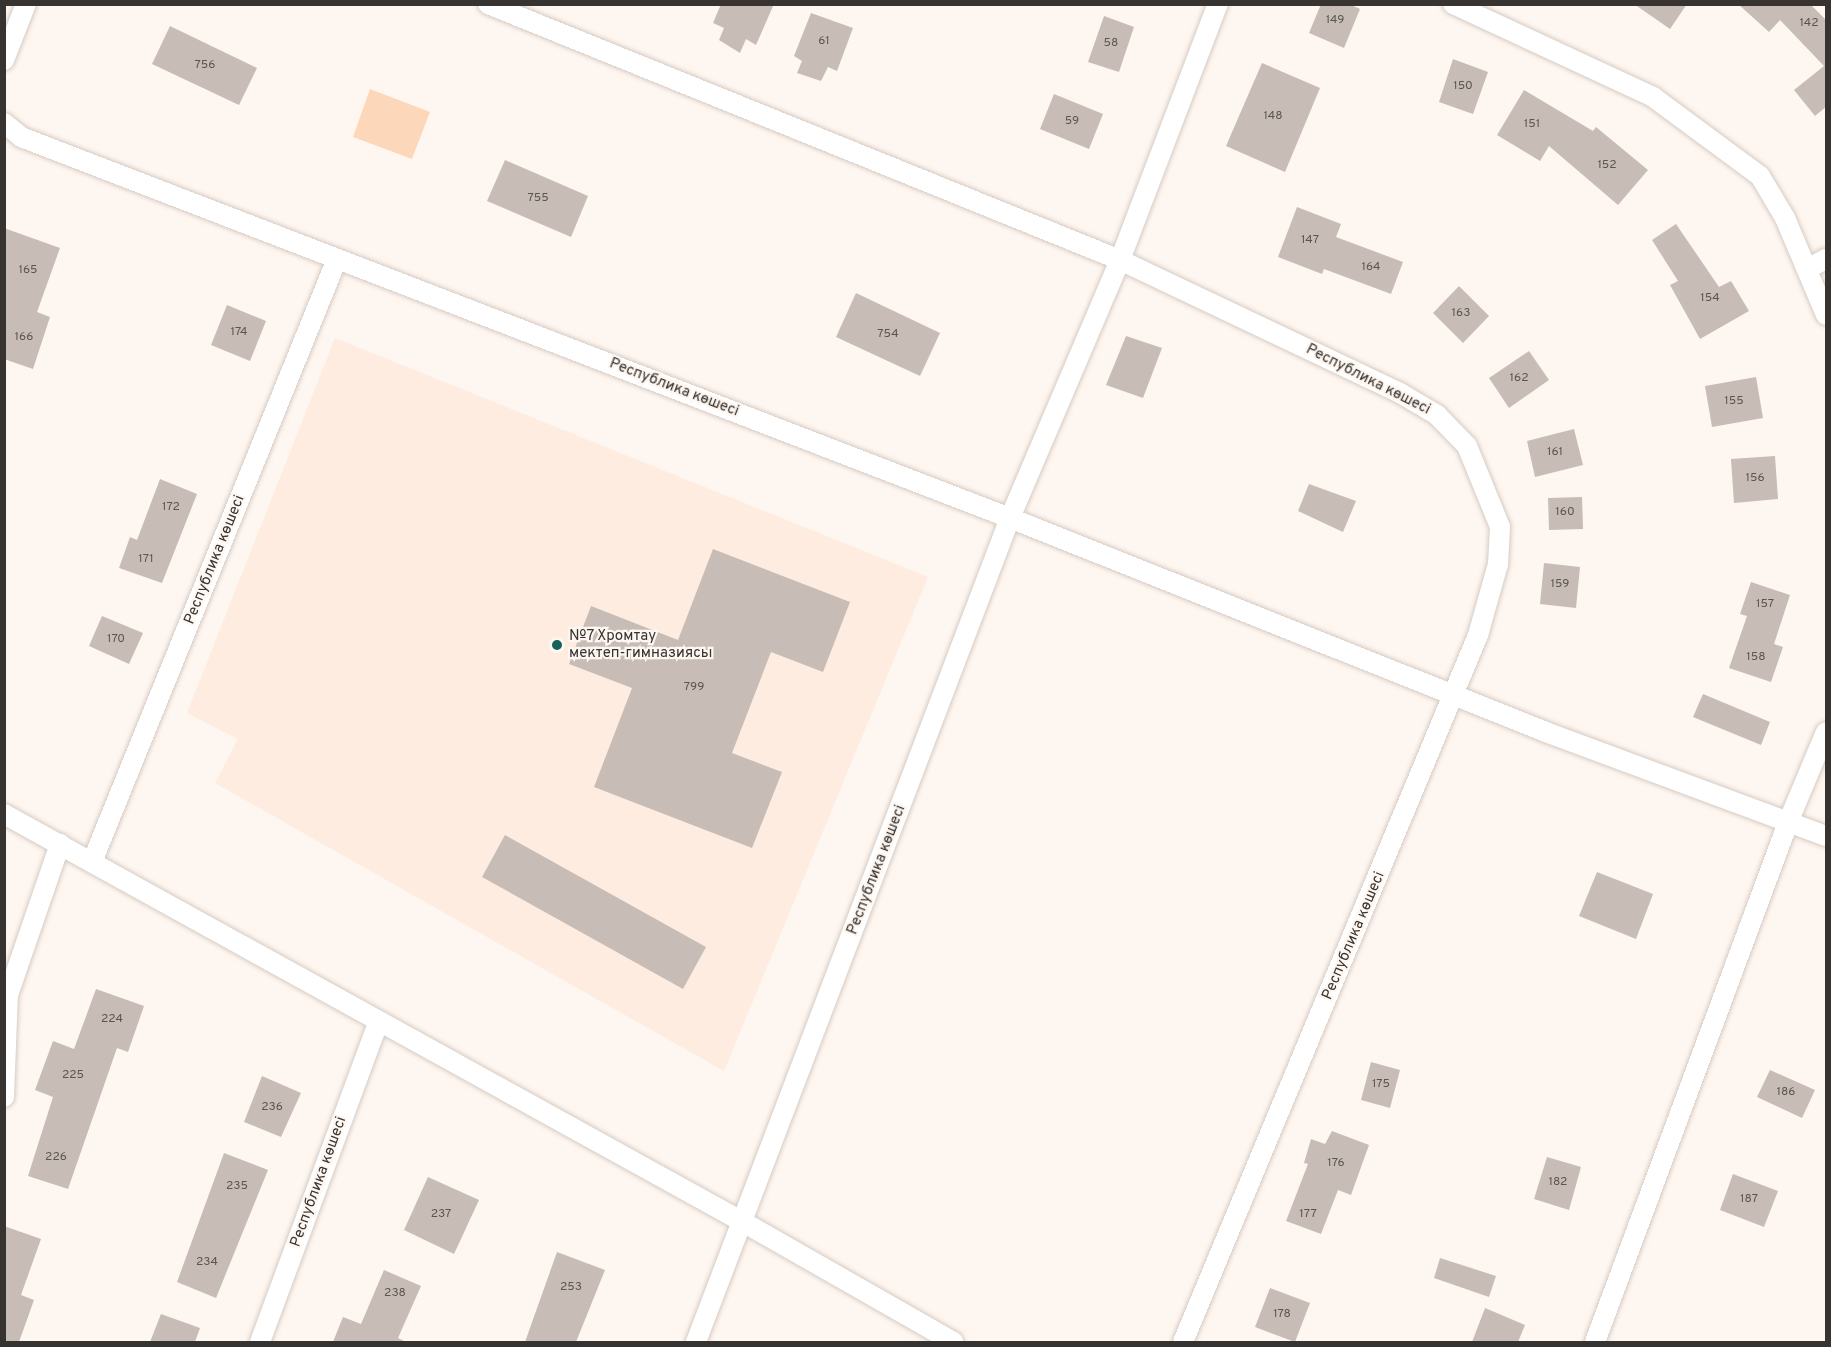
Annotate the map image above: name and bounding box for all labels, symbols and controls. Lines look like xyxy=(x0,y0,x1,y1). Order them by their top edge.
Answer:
house number: 149 xyxy=(1326,14,1344,28)
house number: 142 xyxy=(1799,17,1819,31)
house number: 61 xyxy=(818,35,830,49)
house number: 58 xyxy=(1104,37,1118,51)
house number: 756 xyxy=(195,59,215,73)
house number: 150 xyxy=(1453,80,1473,94)
house number: 148 xyxy=(1263,110,1283,124)
house number: 59 xyxy=(1065,115,1079,129)
house number: 151 xyxy=(1524,118,1540,132)
house number: 152 xyxy=(1597,159,1617,173)
house number: 755 xyxy=(527,192,549,206)
house number: 147 xyxy=(1301,234,1319,248)
house number: 164 xyxy=(1361,261,1381,275)
house number: 165 xyxy=(18,264,38,278)
house number: 154 xyxy=(1700,292,1720,306)
house number: 163 xyxy=(1452,307,1470,321)
house number: 174 xyxy=(231,326,247,340)
house number: 754 xyxy=(877,328,899,342)
house number: 166 xyxy=(15,331,33,345)
street label: Республика көшесі xyxy=(1303,341,1433,419)
street label: Республика көшесі xyxy=(607,355,741,421)
house number: 162 xyxy=(1510,372,1528,386)
house number: 155 xyxy=(1724,395,1744,409)
house number: 161 xyxy=(1547,446,1563,460)
house number: 156 xyxy=(1745,472,1765,486)
street label: Республика көшесі xyxy=(181,493,249,627)
house number: 172 xyxy=(162,501,180,515)
house number: 160 xyxy=(1555,506,1575,520)
house number: 171 xyxy=(138,553,154,567)
house number: 159 xyxy=(1551,578,1569,592)
house number: 157 xyxy=(1756,598,1774,612)
place label: №7 Хромтау мектеп-гимназиясы xyxy=(569,627,712,662)
house number: 170 xyxy=(107,633,125,647)
marker: №7 Хромтау мектеп-гимназиясы xyxy=(550,638,564,652)
house number: 158 xyxy=(1746,651,1766,665)
house number: 799 xyxy=(684,681,704,695)
street label: Республика көшесі xyxy=(844,803,910,937)
street label: Республика көшесі xyxy=(1319,869,1389,1003)
house number: 224 xyxy=(101,1013,123,1027)
house number: 225 xyxy=(62,1069,84,1083)
house number: 175 xyxy=(1372,1078,1390,1092)
house number: 186 xyxy=(1777,1086,1795,1100)
house number: 236 xyxy=(261,1101,283,1115)
street label: Республика көшесі xyxy=(287,1114,351,1250)
house number: 226 xyxy=(45,1151,67,1165)
house number: 176 xyxy=(1327,1157,1345,1171)
house number: 182 xyxy=(1549,1176,1567,1190)
house number: 235 xyxy=(226,1180,248,1194)
house number: 187 xyxy=(1740,1193,1758,1207)
house number: 237 xyxy=(431,1208,451,1222)
house number: 177 xyxy=(1299,1208,1317,1222)
house number: 234 xyxy=(196,1256,218,1270)
house number: 253 xyxy=(560,1281,582,1295)
house number: 238 xyxy=(384,1287,406,1301)
house number: 178 xyxy=(1273,1308,1291,1322)

